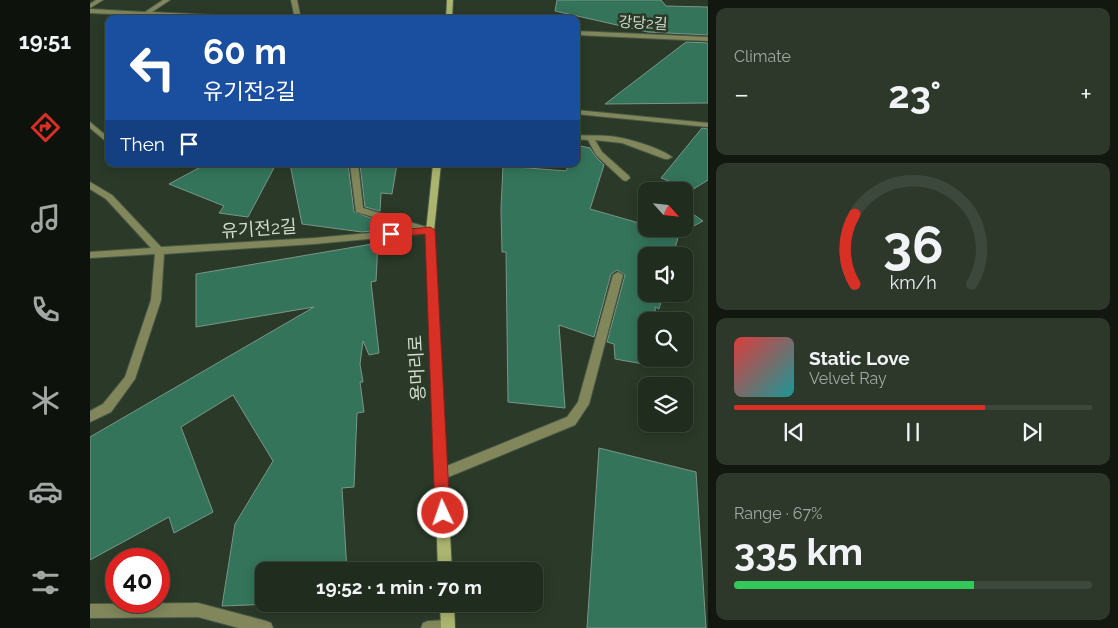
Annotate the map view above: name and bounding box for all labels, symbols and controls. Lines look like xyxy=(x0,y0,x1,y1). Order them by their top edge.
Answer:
street label: 강당2길 xyxy=(618,13,668,33)
text: 19:51 xyxy=(19,28,71,54)
text: 60 m xyxy=(203,31,287,72)
icon: left xyxy=(120,35,185,100)
text: Climate xyxy=(734,47,791,66)
text: 23° xyxy=(888,72,941,117)
text: 유기전2길 xyxy=(203,78,295,104)
text: − xyxy=(734,78,749,111)
text: + xyxy=(1080,78,1092,111)
icon: directions xyxy=(28,110,63,145)
icon: arrive xyxy=(175,130,203,158)
text: Then xyxy=(120,133,165,155)
north arrow xyxy=(638,182,692,238)
map controls xyxy=(638,182,693,432)
icon: music xyxy=(28,201,63,236)
pin xyxy=(370,213,412,255)
text: 36 xyxy=(883,214,943,275)
street label: 유기전2길 xyxy=(221,215,297,242)
icon: arrive xyxy=(377,220,405,248)
button: sound xyxy=(638,247,693,302)
text: km/h xyxy=(889,272,937,293)
icon: phone xyxy=(28,292,63,327)
button: search xyxy=(638,312,693,367)
street label: 용머리로 xyxy=(404,334,429,402)
text: Static Love xyxy=(809,347,910,369)
text: Velvet Ray xyxy=(809,369,887,388)
button: layers xyxy=(638,377,693,432)
icon: climate xyxy=(28,383,63,418)
icon: previous xyxy=(780,418,808,446)
icon: pause xyxy=(899,418,927,446)
icon: next xyxy=(1018,418,1046,446)
icon: car xyxy=(28,474,63,509)
position arrow xyxy=(416,486,468,538)
text: Range · 67% xyxy=(734,504,822,523)
text: 335 km xyxy=(734,529,863,574)
speed limit sign: 40 xyxy=(105,548,170,613)
icon: filters xyxy=(28,565,63,600)
text: 19:52 · 1 min · 70 m xyxy=(316,576,482,598)

